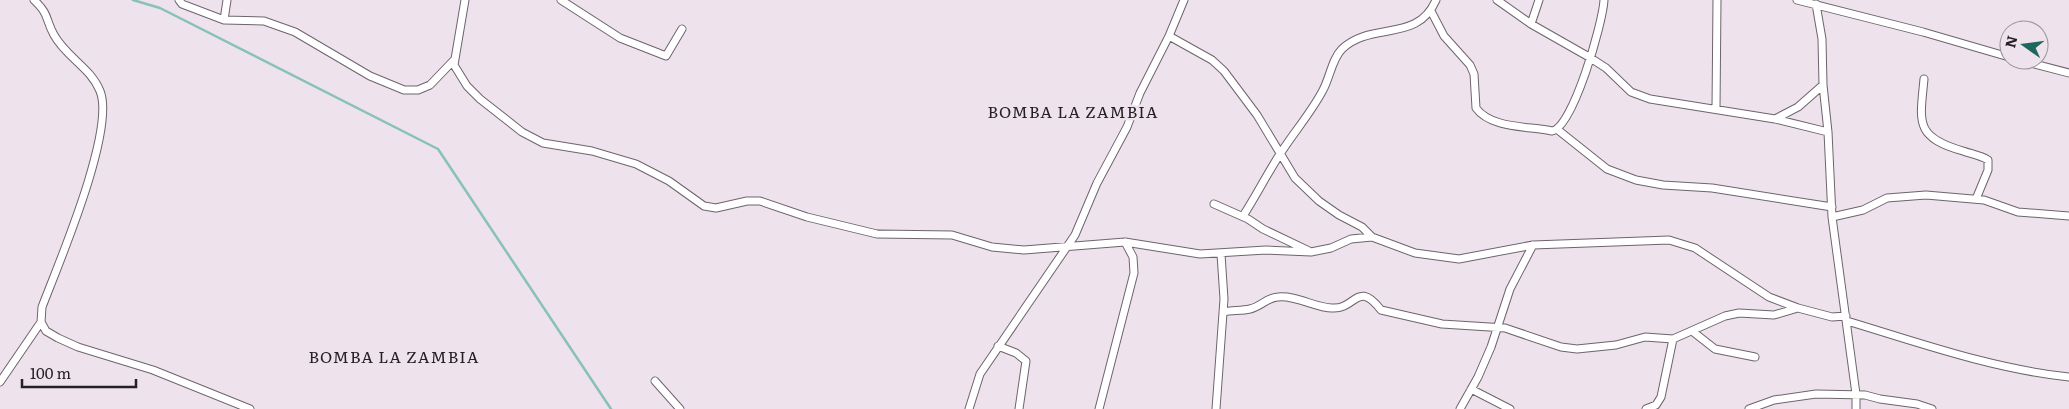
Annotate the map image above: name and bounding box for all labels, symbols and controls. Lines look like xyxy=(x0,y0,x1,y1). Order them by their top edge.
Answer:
north arrow xyxy=(1999,20,2049,70)
text: N xyxy=(1999,33,2022,50)
district label: BOMBA LA ZAMBIA xyxy=(987,99,1159,123)
district label: BOMBA LA ZAMBIA xyxy=(308,344,480,368)
scale bar xyxy=(22,356,136,388)
text: 100 m xyxy=(30,361,71,384)

